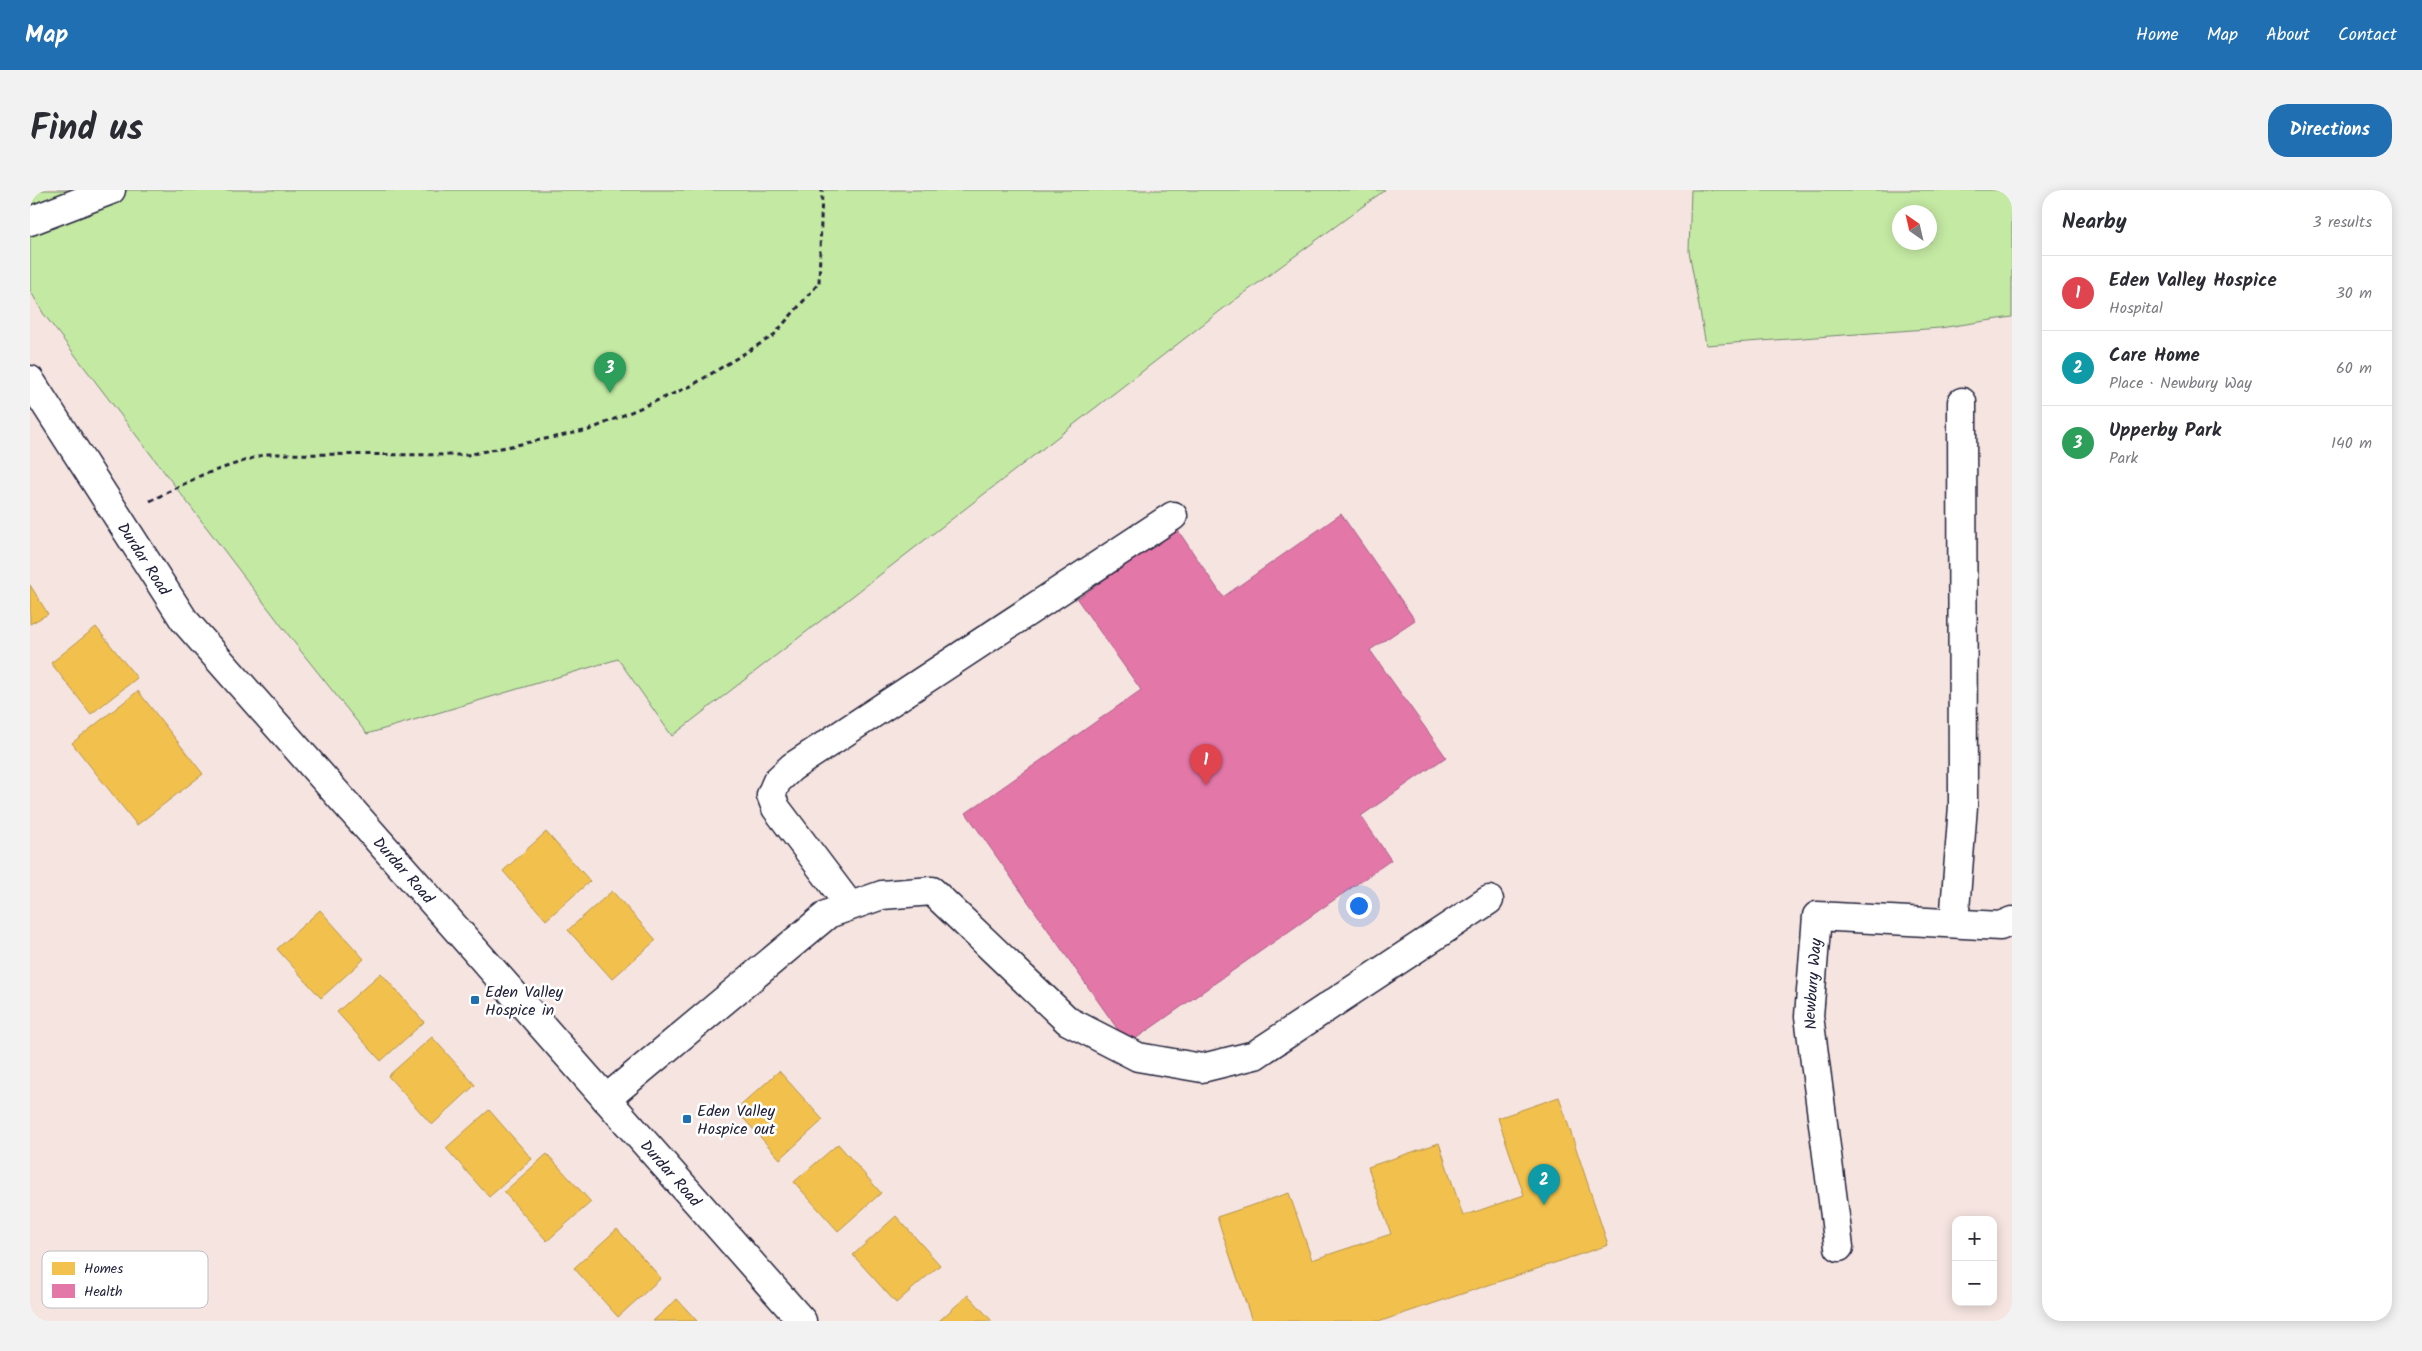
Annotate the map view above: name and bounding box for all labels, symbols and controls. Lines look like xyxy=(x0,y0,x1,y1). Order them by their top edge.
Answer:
text: Map xyxy=(25,16,68,55)
text: Home xyxy=(2136,21,2179,50)
text: Map xyxy=(2207,21,2238,50)
text: About xyxy=(2266,21,2310,50)
text: Contact xyxy=(2338,21,2397,50)
text: Find us xyxy=(30,102,143,158)
button: Directions xyxy=(2268,104,2392,157)
north arrow xyxy=(1892,205,1937,250)
text: Nearby xyxy=(2062,206,2127,239)
text: 3 results xyxy=(2313,210,2372,235)
text: Eden Valley Hospice xyxy=(2109,266,2277,296)
text: 1 xyxy=(2076,281,2080,306)
text: 30 m xyxy=(2336,281,2372,306)
text: Hospital xyxy=(2109,296,2163,321)
text: Care Home xyxy=(2109,341,2200,371)
pin: 3 xyxy=(594,352,626,393)
text: 2 xyxy=(2073,356,2083,381)
text: 60 m xyxy=(2336,356,2372,381)
text: Place · Newbury Way xyxy=(2109,371,2252,396)
text: Upperby Park xyxy=(2109,416,2221,446)
text: 3 xyxy=(2074,431,2082,456)
text: 140 m xyxy=(2331,431,2372,456)
text: Park xyxy=(2109,446,2138,471)
street label: Durdar Road xyxy=(110,518,177,602)
pin: 1 xyxy=(1190,744,1222,785)
street label: Durdar Road xyxy=(366,831,440,911)
your location xyxy=(1346,893,1372,919)
street label: Newbury Way xyxy=(1798,937,1829,1031)
place label: Eden Valley Hospice in xyxy=(485,980,564,1023)
marker: Eden Valley Hospice in xyxy=(469,994,481,1006)
place label: Eden Valley Hospice out xyxy=(697,1099,776,1142)
marker: Eden Valley Hospice out xyxy=(681,1113,693,1125)
street label: Durdar Road xyxy=(633,1134,708,1214)
pin: 2 xyxy=(1528,1164,1560,1205)
map controls xyxy=(1952,1216,1997,1306)
button: + xyxy=(1952,1216,1997,1261)
legend xyxy=(42,1251,208,1308)
text: Homes xyxy=(84,1258,123,1280)
button: − xyxy=(1952,1261,1997,1306)
text: Health xyxy=(84,1281,123,1303)

